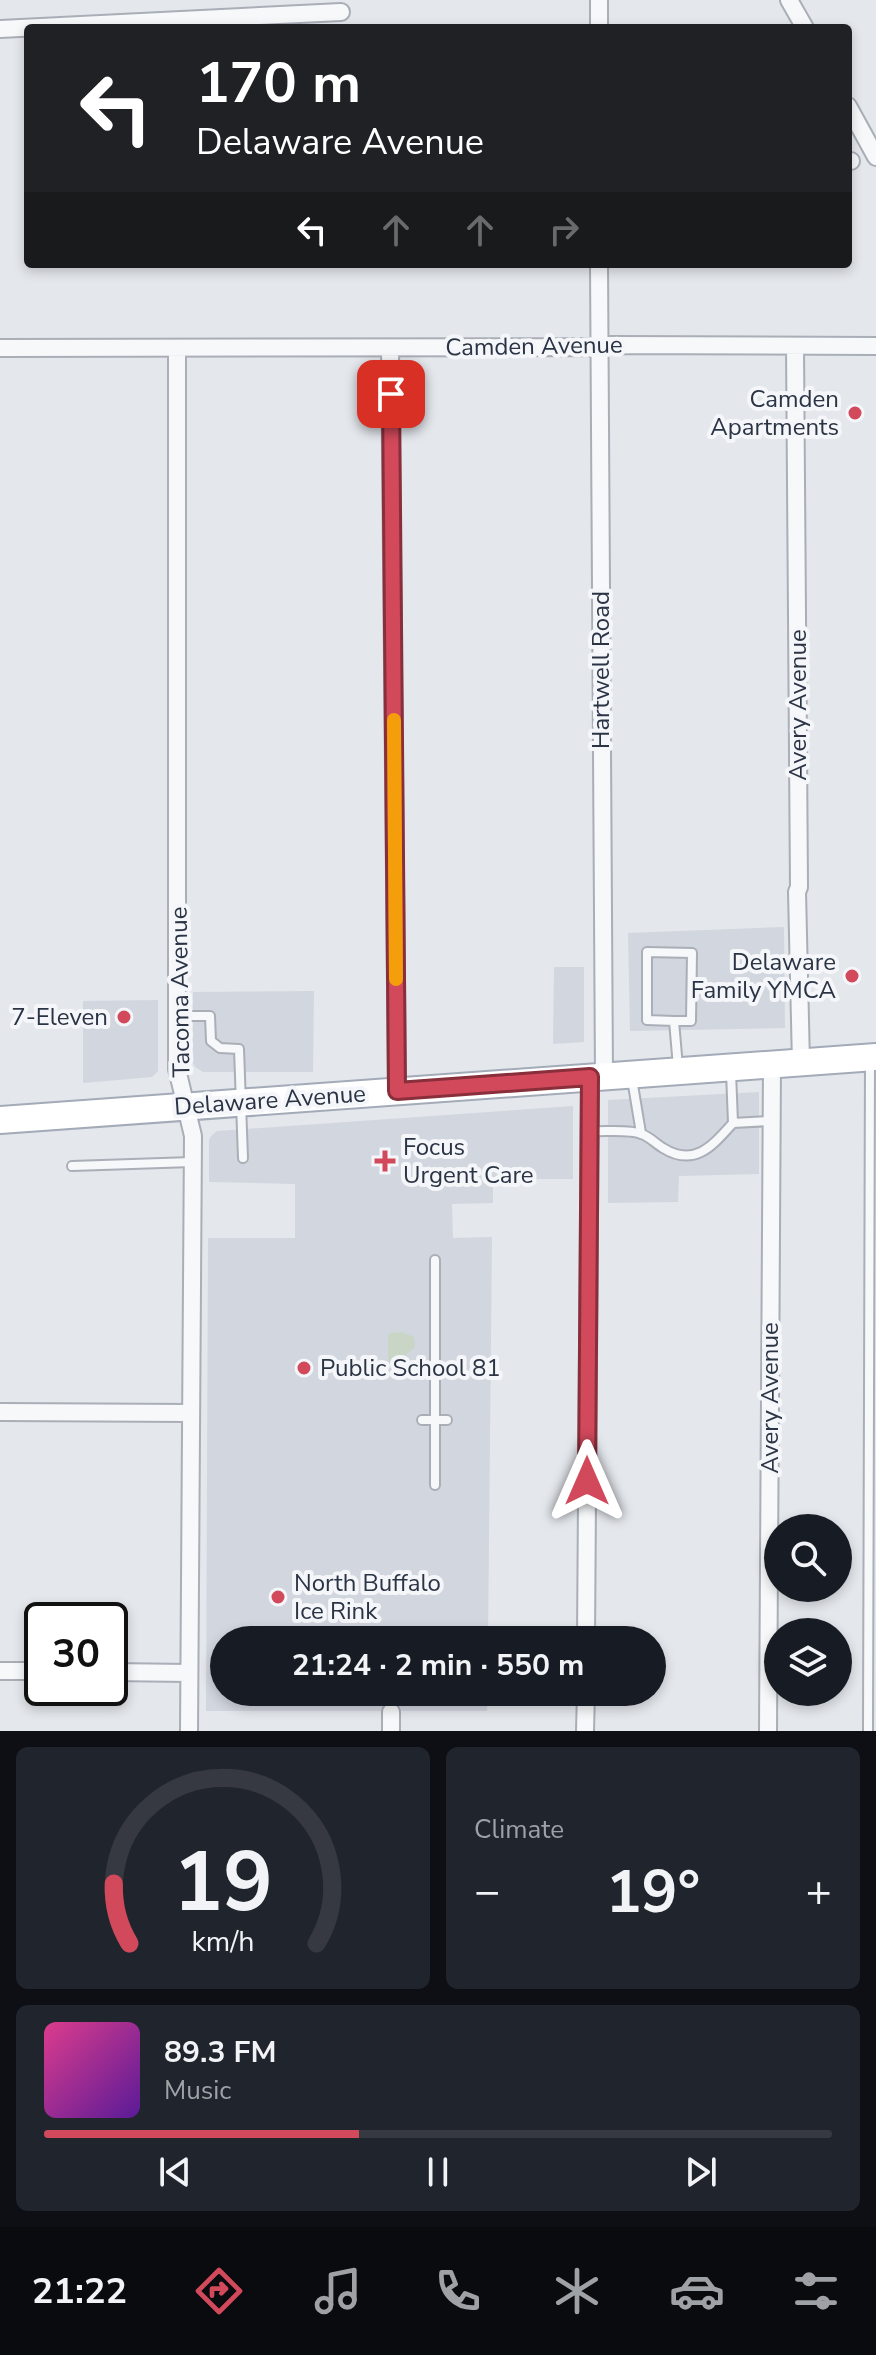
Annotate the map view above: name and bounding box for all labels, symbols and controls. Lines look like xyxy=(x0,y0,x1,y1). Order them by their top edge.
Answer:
text: 170 m xyxy=(196,45,361,122)
icon: left xyxy=(64,56,168,160)
text: Delaware Avenue xyxy=(196,118,484,167)
icon: left xyxy=(290,208,334,252)
icon: ahead xyxy=(374,208,418,252)
icon: ahead xyxy=(458,208,502,252)
icon: right xyxy=(542,208,586,252)
street label: Camden Avenue xyxy=(445,328,623,364)
pin xyxy=(357,360,425,428)
icon: arrive xyxy=(369,372,413,416)
place label: Camden Apartments xyxy=(710,383,839,443)
marker: Camden Apartments xyxy=(846,404,864,422)
street label: Hartwell Road xyxy=(585,591,617,749)
street label: Avery Avenue xyxy=(782,629,814,781)
street label: Tacoma Avenue xyxy=(163,906,197,1078)
place label: Delaware Family YMCA xyxy=(691,946,837,1006)
marker: Delaware Family YMCA xyxy=(843,967,861,985)
place label: 7-Eleven xyxy=(11,1001,108,1033)
marker: 7-Eleven xyxy=(115,1008,133,1026)
street label: Delaware Avenue xyxy=(173,1077,367,1123)
place label: Focus Urgent Care xyxy=(403,1131,534,1191)
marker: Focus Urgent Care xyxy=(374,1150,396,1172)
street label: Avery Avenue xyxy=(754,1322,786,1474)
place label: Public School 81 xyxy=(320,1352,501,1384)
marker: Public School 81 xyxy=(295,1359,313,1377)
position arrow xyxy=(545,1439,629,1523)
map controls xyxy=(764,1514,852,1706)
button: search xyxy=(764,1514,852,1602)
place label: North Buffalo Ice Rink xyxy=(294,1567,441,1627)
marker: North Buffalo Ice Rink xyxy=(269,1588,287,1606)
speed limit sign: 30 xyxy=(24,1602,128,1706)
button: layers xyxy=(764,1618,852,1706)
text: 21:24 · 2 min · 550 m xyxy=(292,1645,584,1686)
text: Climate xyxy=(474,1812,564,1847)
text: 19 xyxy=(173,1826,273,1939)
text: 19° xyxy=(606,1851,700,1933)
text: − xyxy=(474,1862,500,1922)
text: + xyxy=(806,1862,832,1922)
text: km/h xyxy=(192,1922,254,1961)
text: 89.3 FM xyxy=(164,2032,276,2073)
text: Music xyxy=(164,2073,231,2108)
icon: previous xyxy=(153,2150,197,2194)
icon: pause xyxy=(416,2150,460,2194)
icon: next xyxy=(679,2150,723,2194)
icon: directions xyxy=(191,2263,247,2319)
icon: music xyxy=(310,2263,366,2319)
icon: phone xyxy=(430,2263,486,2319)
icon: climate xyxy=(549,2263,605,2319)
icon: car xyxy=(669,2263,725,2319)
icon: filters xyxy=(788,2263,844,2319)
text: 21:22 xyxy=(32,2267,127,2316)

